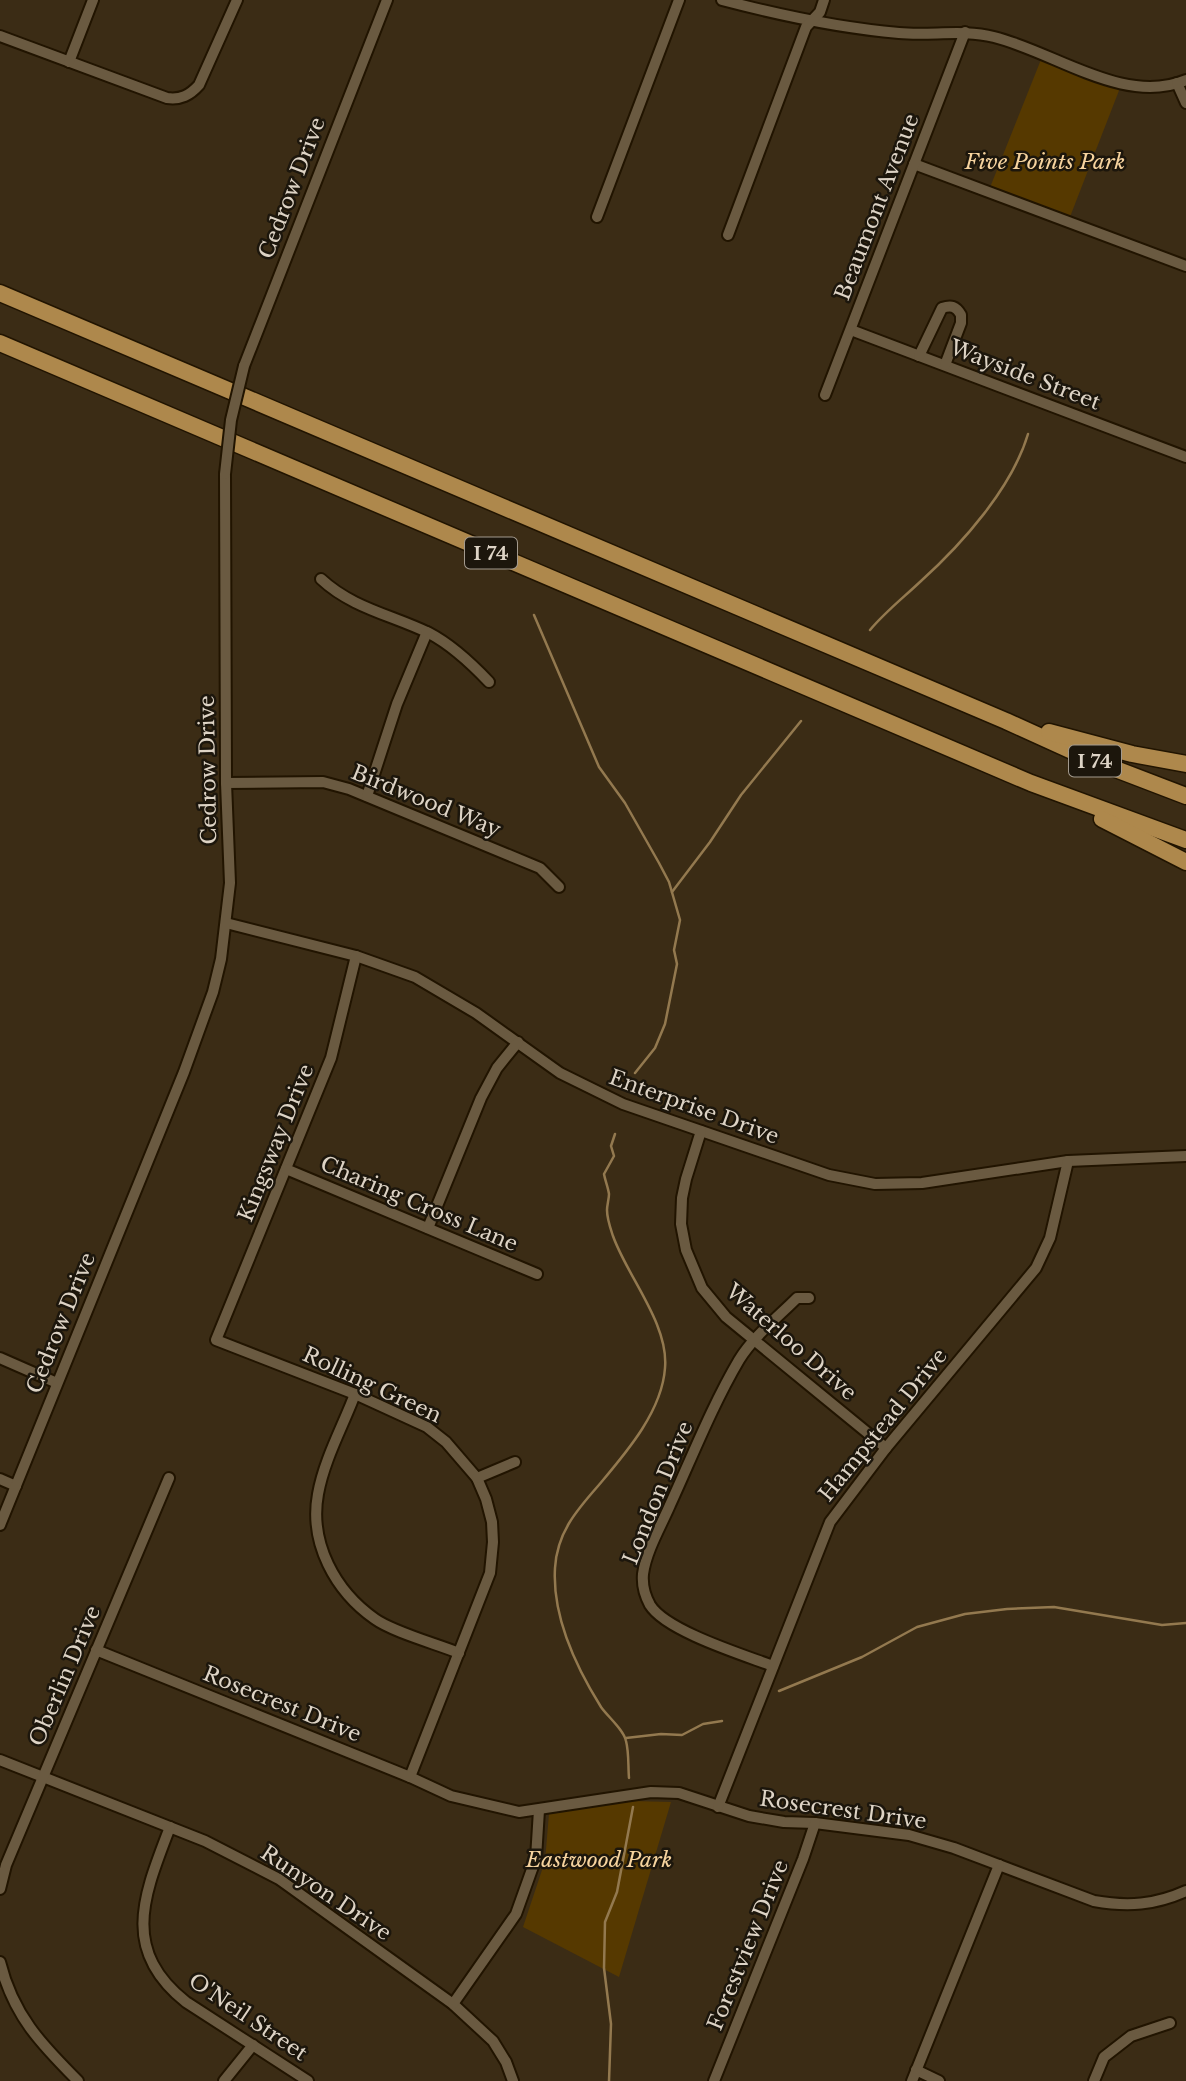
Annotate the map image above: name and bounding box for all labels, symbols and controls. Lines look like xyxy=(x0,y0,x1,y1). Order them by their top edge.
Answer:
street label: Beaumont Avenue xyxy=(829,110,925,304)
street label: Cedrow Drive xyxy=(253,114,331,262)
park label: Five Points Park xyxy=(964,149,1125,175)
street label: Wayside Street xyxy=(945,334,1104,416)
road number: I 74 xyxy=(465,538,517,568)
street label: Cedrow Drive xyxy=(194,695,222,845)
road number: I 74 xyxy=(1069,746,1121,776)
street label: Birdwood Way xyxy=(347,759,505,843)
street label: Kingsway Drive xyxy=(233,1060,319,1226)
street label: Enterprise Drive xyxy=(606,1064,782,1150)
street label: Charing Cross Lane xyxy=(316,1151,522,1257)
street label: Cedrow Drive xyxy=(21,1249,101,1397)
street label: Waterloo Drive xyxy=(720,1277,862,1406)
street label: Rolling Green xyxy=(298,1341,446,1429)
street label: Hampstead Drive xyxy=(813,1343,953,1507)
street label: London Drive xyxy=(617,1418,699,1568)
street label: Oberlin Drive xyxy=(24,1602,106,1750)
street label: Rosecrest Drive xyxy=(199,1660,365,1748)
street label: Rosecrest Drive xyxy=(758,1785,928,1835)
street label: Runyon Drive xyxy=(256,1840,396,1946)
park label: Eastwood Park xyxy=(525,1847,672,1873)
street label: Forestview Drive xyxy=(702,1856,794,2034)
street label: O'Neil Street xyxy=(184,1968,312,2066)

